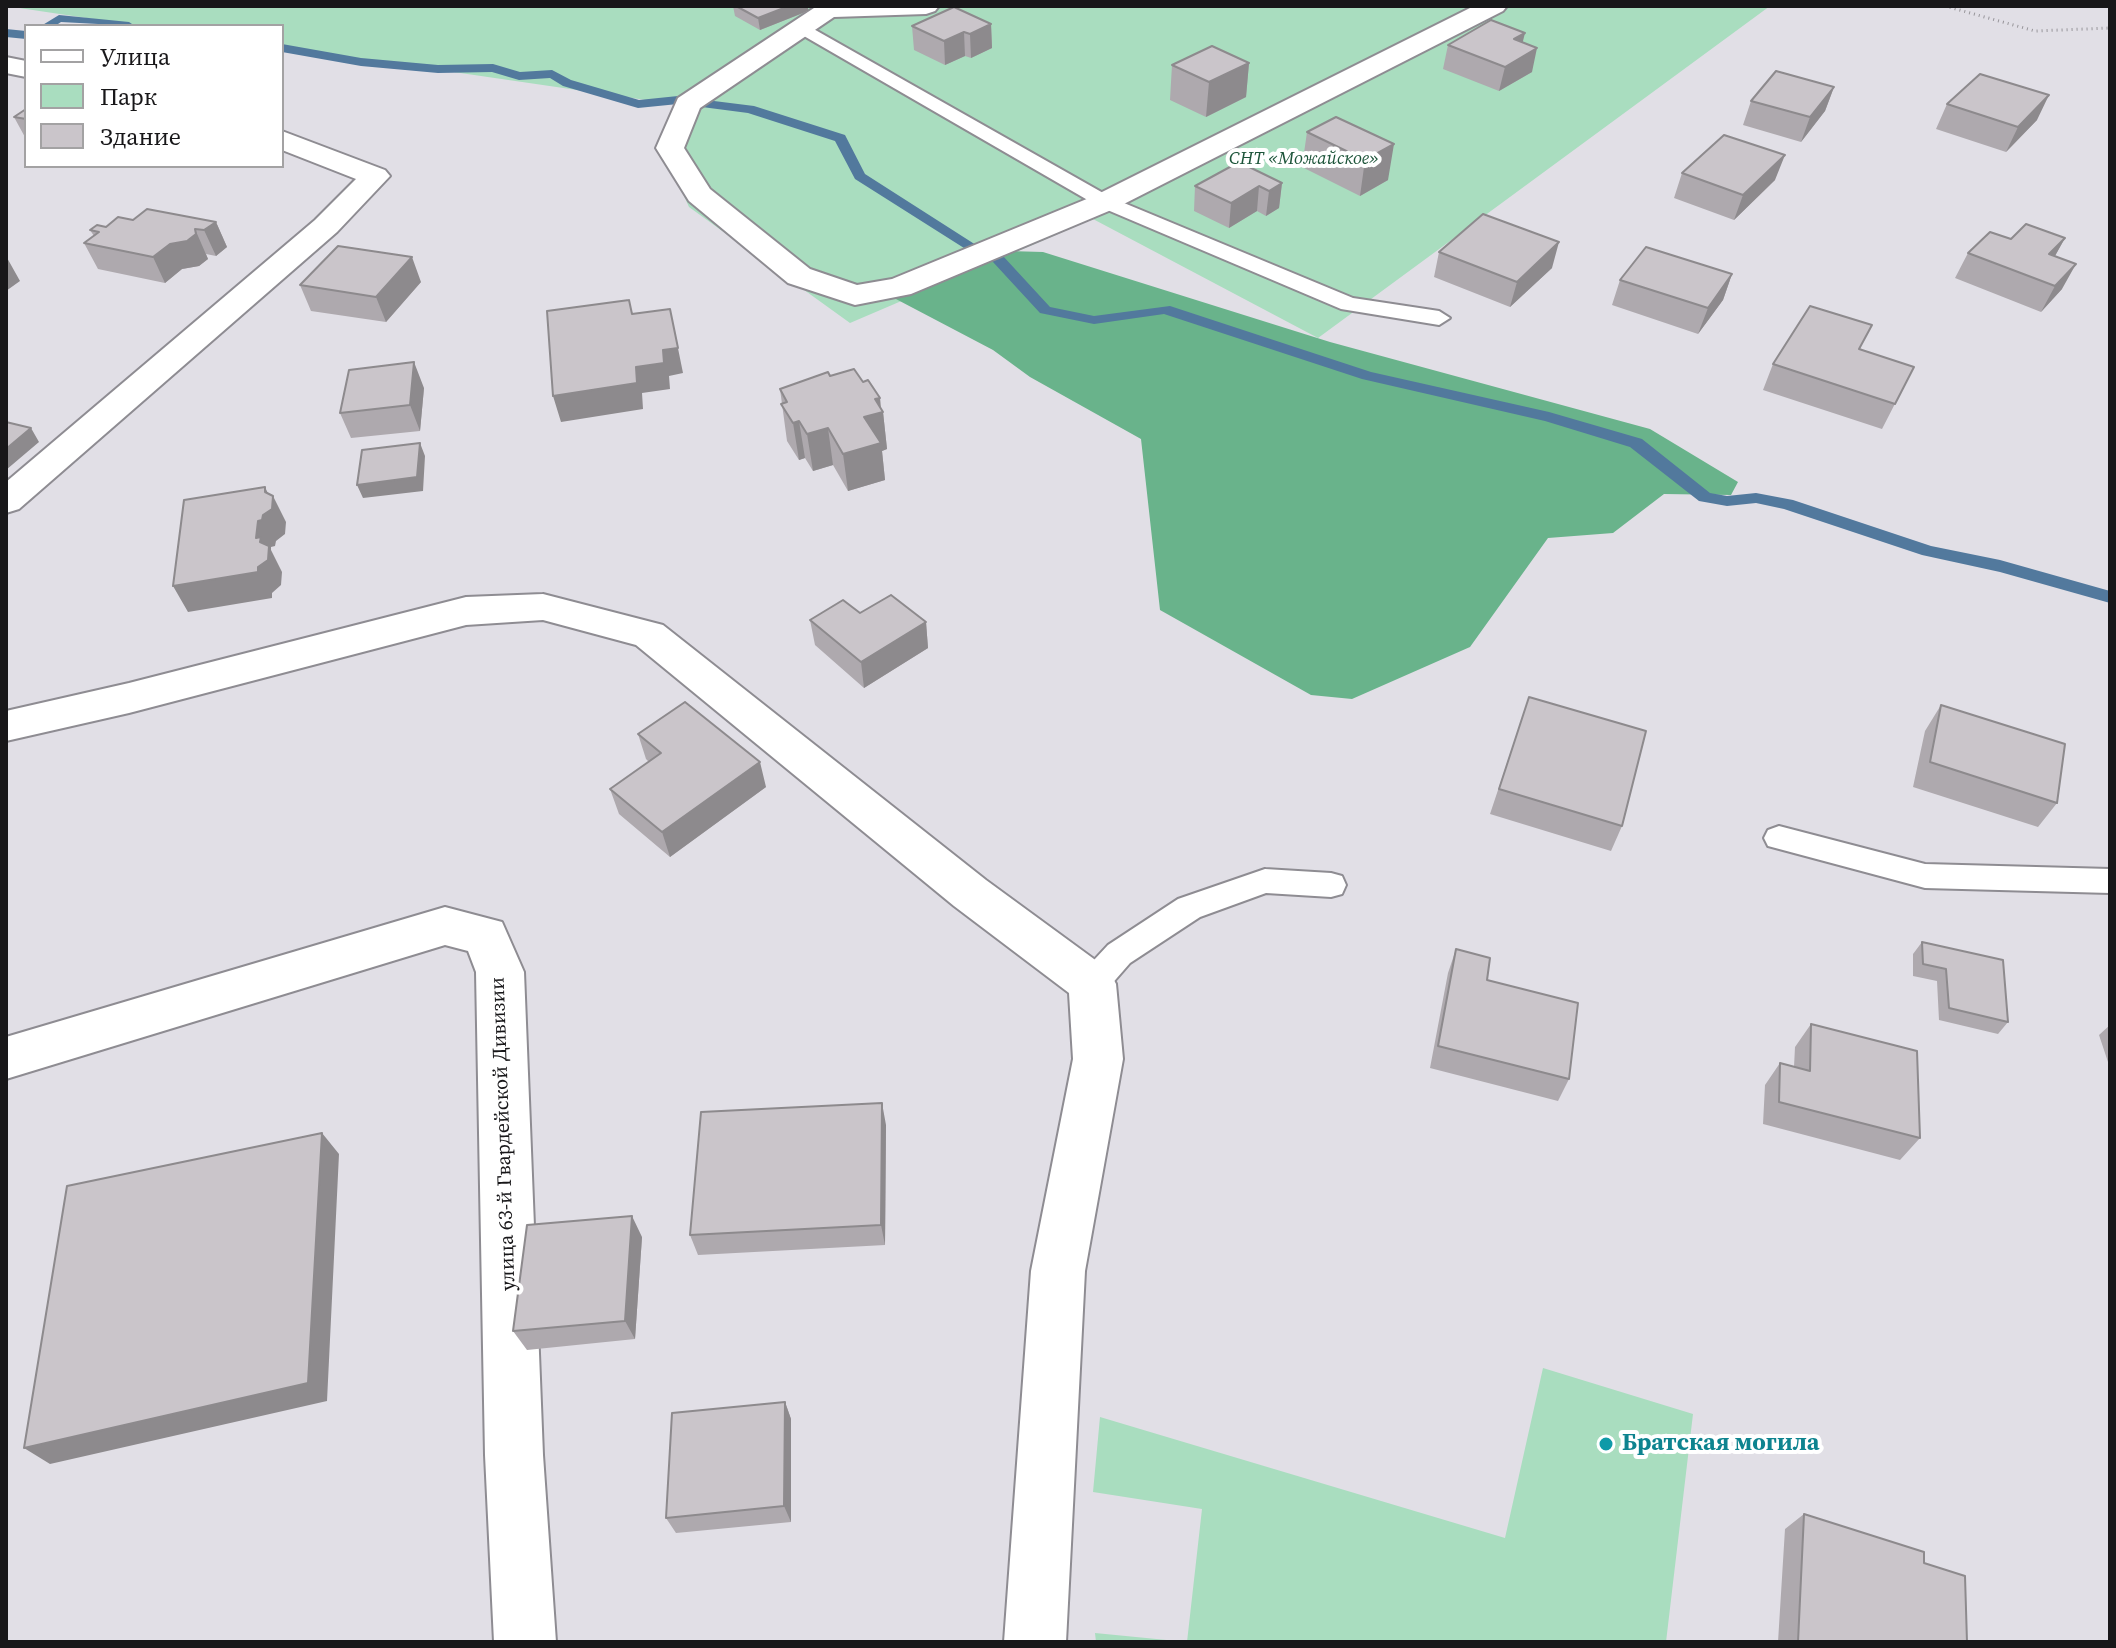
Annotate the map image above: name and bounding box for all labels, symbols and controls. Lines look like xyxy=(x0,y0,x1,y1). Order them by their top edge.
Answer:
legend xyxy=(24,24,284,168)
text: Улица xyxy=(100,40,170,73)
text: Парк xyxy=(100,80,157,113)
text: Здание xyxy=(100,120,181,153)
park label: СНТ «Можайское» xyxy=(1229,148,1379,170)
street label: улица 63-й Гвардейской Дивизии xyxy=(487,977,521,1291)
place label: Братская могила xyxy=(1622,1430,1820,1458)
marker: Братская могила xyxy=(1597,1435,1615,1453)

